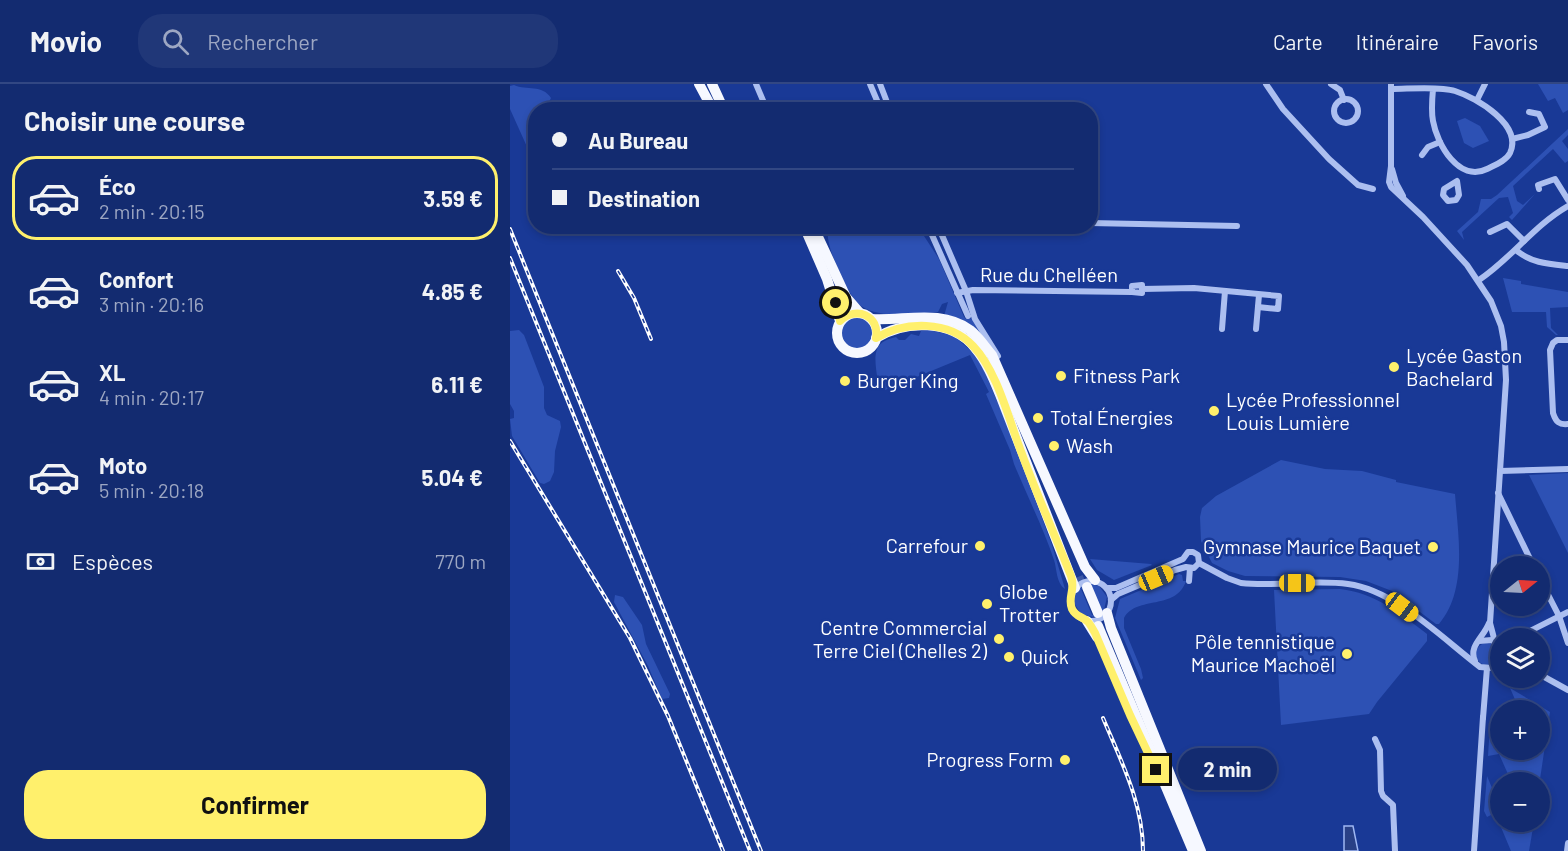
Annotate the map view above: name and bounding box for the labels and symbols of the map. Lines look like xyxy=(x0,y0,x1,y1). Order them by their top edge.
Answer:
street label: Rue du Chelléen xyxy=(980,262,1118,286)
route start xyxy=(822,289,849,316)
place label: Lycée Gaston Bachelard xyxy=(1406,343,1522,390)
marker: Lycée Gaston Bachelard xyxy=(1387,360,1401,374)
place label: Fitness Park xyxy=(1073,363,1180,387)
place label: Burger King xyxy=(857,368,958,392)
marker: Fitness Park xyxy=(1054,369,1068,383)
marker: Burger King xyxy=(838,374,852,388)
place label: Lycée Professionnel Louis Lumière xyxy=(1226,387,1400,434)
marker: Lycée Professionnel Louis Lumière xyxy=(1207,404,1221,418)
place label: Total Énergies xyxy=(1050,405,1173,429)
marker: Total Énergies xyxy=(1031,411,1045,425)
place label: Wash xyxy=(1066,433,1113,457)
marker: Wash xyxy=(1047,439,1061,453)
place label: Carrefour xyxy=(886,533,968,557)
place label: Gymnase Maurice Baquet xyxy=(1203,534,1421,558)
marker: Carrefour xyxy=(973,539,987,553)
marker: Gymnase Maurice Baquet xyxy=(1426,540,1440,554)
north arrow xyxy=(1490,556,1550,616)
car xyxy=(1136,563,1176,593)
car xyxy=(1279,574,1315,592)
place label: Globe Trotter xyxy=(999,579,1059,626)
car xyxy=(1382,589,1422,625)
marker: Globe Trotter xyxy=(980,597,994,611)
place label: Centre Commercial Terre Ciel (Chelles 2) xyxy=(813,615,988,662)
place label: Pôle tennistique Maurice Machoël xyxy=(1191,629,1335,676)
marker: Centre Commercial Terre Ciel (Chelles 2) xyxy=(992,632,1006,646)
place label: Quick xyxy=(1021,644,1069,668)
marker: Pôle tennistique Maurice Machoël xyxy=(1340,647,1354,661)
marker: Quick xyxy=(1002,650,1016,664)
place label: Progress Form xyxy=(927,747,1053,771)
callout: 2 min xyxy=(1177,749,1276,791)
marker: Progress Form xyxy=(1058,753,1072,767)
route end xyxy=(1142,756,1169,783)

